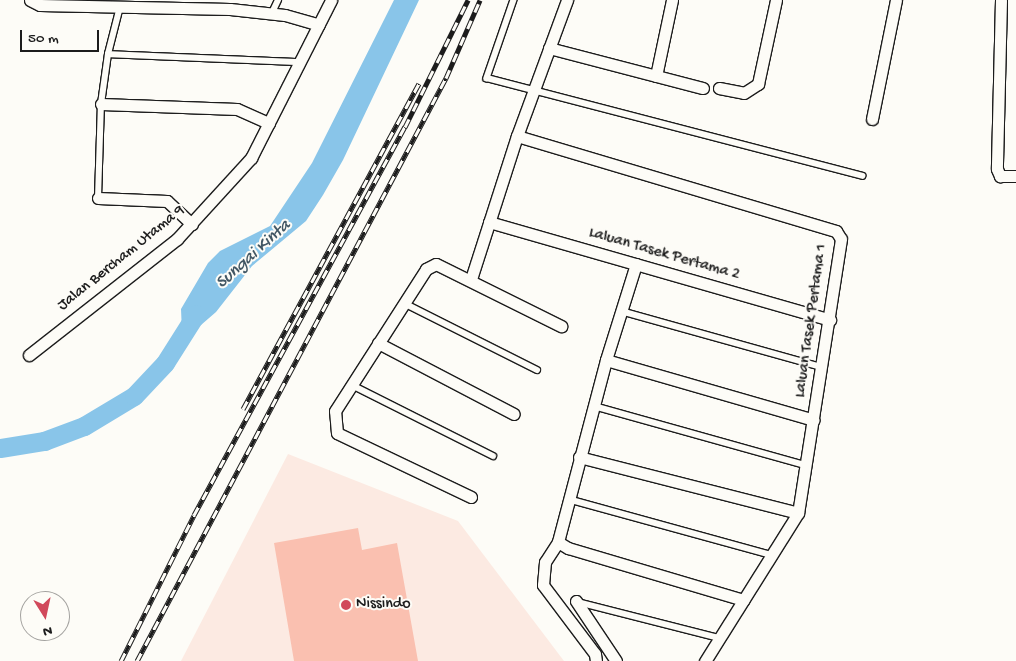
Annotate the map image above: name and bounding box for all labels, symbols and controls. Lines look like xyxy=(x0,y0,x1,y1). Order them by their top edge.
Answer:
scale bar xyxy=(22,20,101,52)
text: 50 m xyxy=(28,30,59,48)
street label: Jalan Bercham Utama 9 xyxy=(55,202,189,316)
water label: Sungai Kinta xyxy=(212,216,296,294)
street label: Laluan Tasek Pertama 2 xyxy=(586,224,742,286)
street label: Laluan Tasek Pertama 1 xyxy=(792,243,832,399)
north arrow xyxy=(20,591,70,641)
place label: Nissindo xyxy=(356,595,410,615)
marker: Nissindo xyxy=(340,599,352,611)
text: N xyxy=(42,621,54,639)

